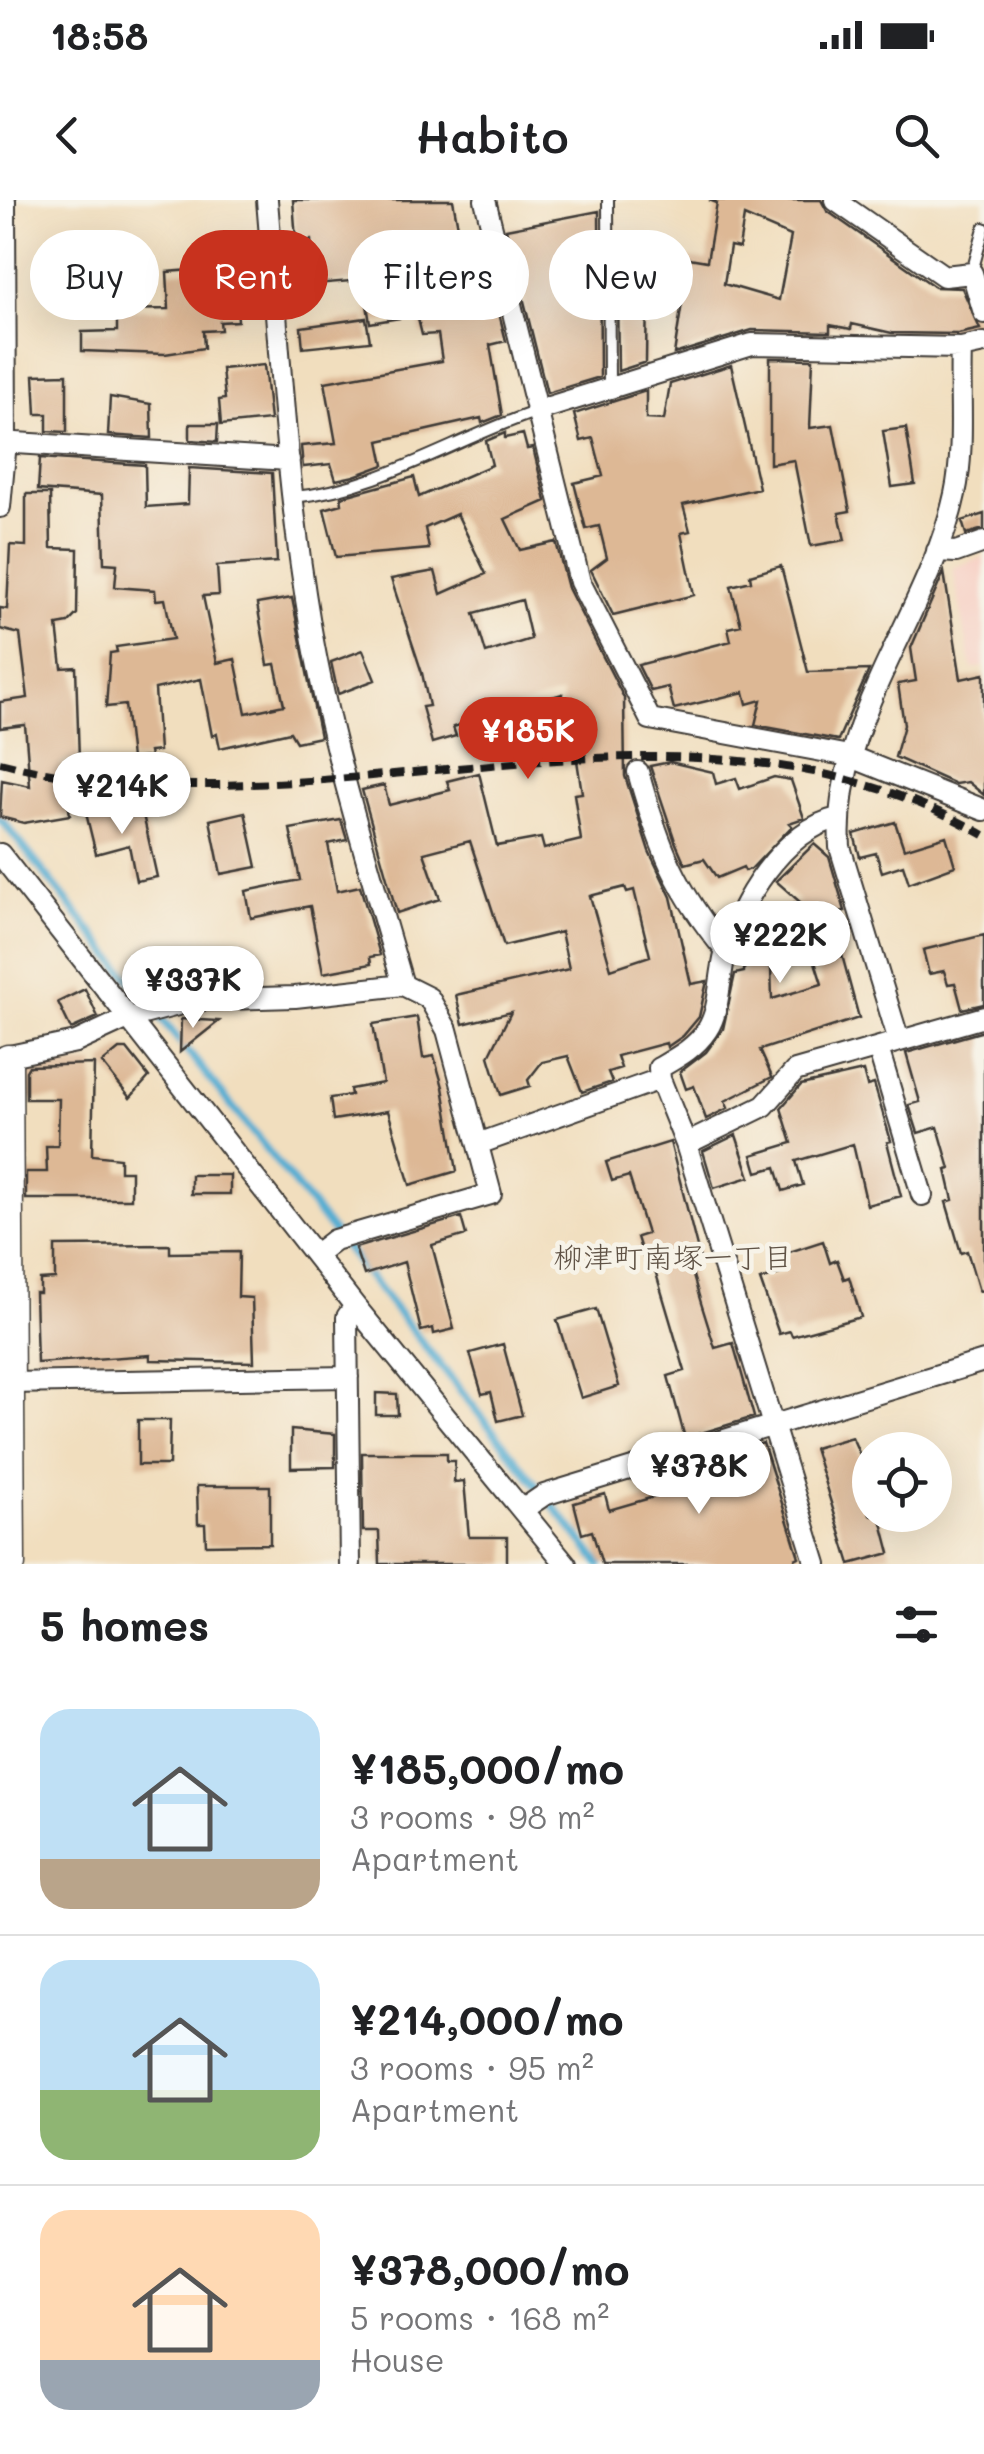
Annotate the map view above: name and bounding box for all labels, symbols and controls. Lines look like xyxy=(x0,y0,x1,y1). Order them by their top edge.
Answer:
text: 18:58 xyxy=(50,10,148,60)
text: Habito xyxy=(416,106,568,164)
icon: back xyxy=(40,108,95,163)
icon: search xyxy=(889,108,944,163)
chip: Buy xyxy=(30,230,159,320)
chip: Rent xyxy=(179,230,328,320)
chip: Filters xyxy=(348,230,529,320)
chip: New xyxy=(549,230,693,320)
pin: ¥185K xyxy=(458,697,598,782)
text: ¥185K xyxy=(481,708,575,750)
pin: ¥214K xyxy=(52,752,192,837)
text: ¥214K xyxy=(75,763,169,805)
pin: ¥222K xyxy=(710,901,850,986)
text: ¥222K xyxy=(732,912,828,954)
pin: ¥337K xyxy=(123,946,263,1031)
text: ¥337K xyxy=(144,957,242,999)
district label: 柳津町南塚一丁目 xyxy=(553,1236,793,1276)
pin: ¥378K xyxy=(629,1432,769,1517)
map controls xyxy=(852,1432,952,1532)
button: locate xyxy=(852,1432,952,1532)
text: ¥378K xyxy=(650,1443,748,1485)
text: 5 homes xyxy=(40,1597,209,1652)
icon: filters xyxy=(889,1597,944,1652)
text: ¥185,000/mo xyxy=(350,1740,624,1795)
icon: home xyxy=(120,1749,240,1869)
text: 3 rooms · 98 m² xyxy=(350,1795,595,1837)
text: Apartment xyxy=(350,1837,519,1879)
text: ¥214,000/mo xyxy=(350,1991,624,2046)
icon: home xyxy=(120,2000,240,2120)
text: 3 rooms · 95 m² xyxy=(350,2046,594,2088)
text: Apartment xyxy=(350,2088,519,2130)
text: ¥378,000/mo xyxy=(350,2241,629,2296)
icon: home xyxy=(120,2250,240,2370)
text: 5 rooms · 168 m² xyxy=(350,2296,609,2338)
text: House xyxy=(350,2338,445,2380)

